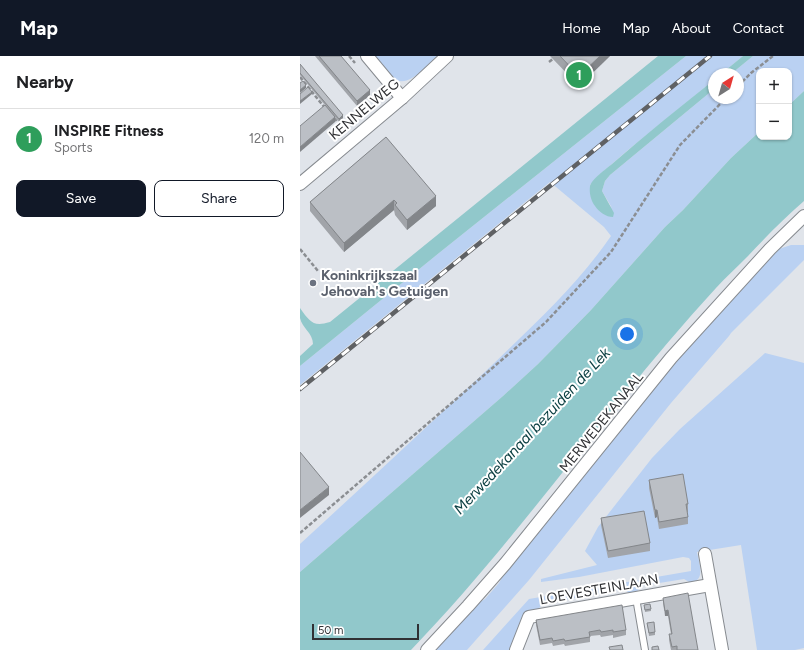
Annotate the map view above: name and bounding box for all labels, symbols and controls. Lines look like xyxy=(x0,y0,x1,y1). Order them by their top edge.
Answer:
text: Map xyxy=(20,17,58,40)
text: Home xyxy=(562,20,601,37)
text: Map xyxy=(623,20,650,37)
text: About xyxy=(672,20,711,37)
text: Contact xyxy=(733,20,784,37)
pin: 1 xyxy=(566,60,592,90)
north arrow xyxy=(708,68,744,104)
map controls xyxy=(756,68,792,140)
button: + xyxy=(756,68,792,104)
text: Nearby xyxy=(16,72,74,92)
street label: KENNELWEG xyxy=(326,75,403,144)
button: − xyxy=(756,104,792,140)
text: INSPIRE Fitness xyxy=(54,122,164,140)
text: 1 xyxy=(26,131,32,146)
text: 120 m xyxy=(249,131,284,146)
text: Sports xyxy=(54,140,93,155)
button: Save xyxy=(16,180,146,217)
button: Share xyxy=(154,180,284,217)
place label: Koninkrijkszaal Jehovah's Getuigen xyxy=(321,267,448,300)
marker: Koninkrijkszaal Jehovah's Getuigen xyxy=(308,278,318,288)
your location xyxy=(617,324,637,344)
water label: Merwedekanaal bezuiden de Lek xyxy=(450,343,614,518)
street label: MERWEDEKANAAL xyxy=(556,368,647,476)
street label: LOEVESTEINLAAN xyxy=(538,571,660,608)
scale bar xyxy=(312,622,419,641)
text: 50 m xyxy=(318,624,343,637)

